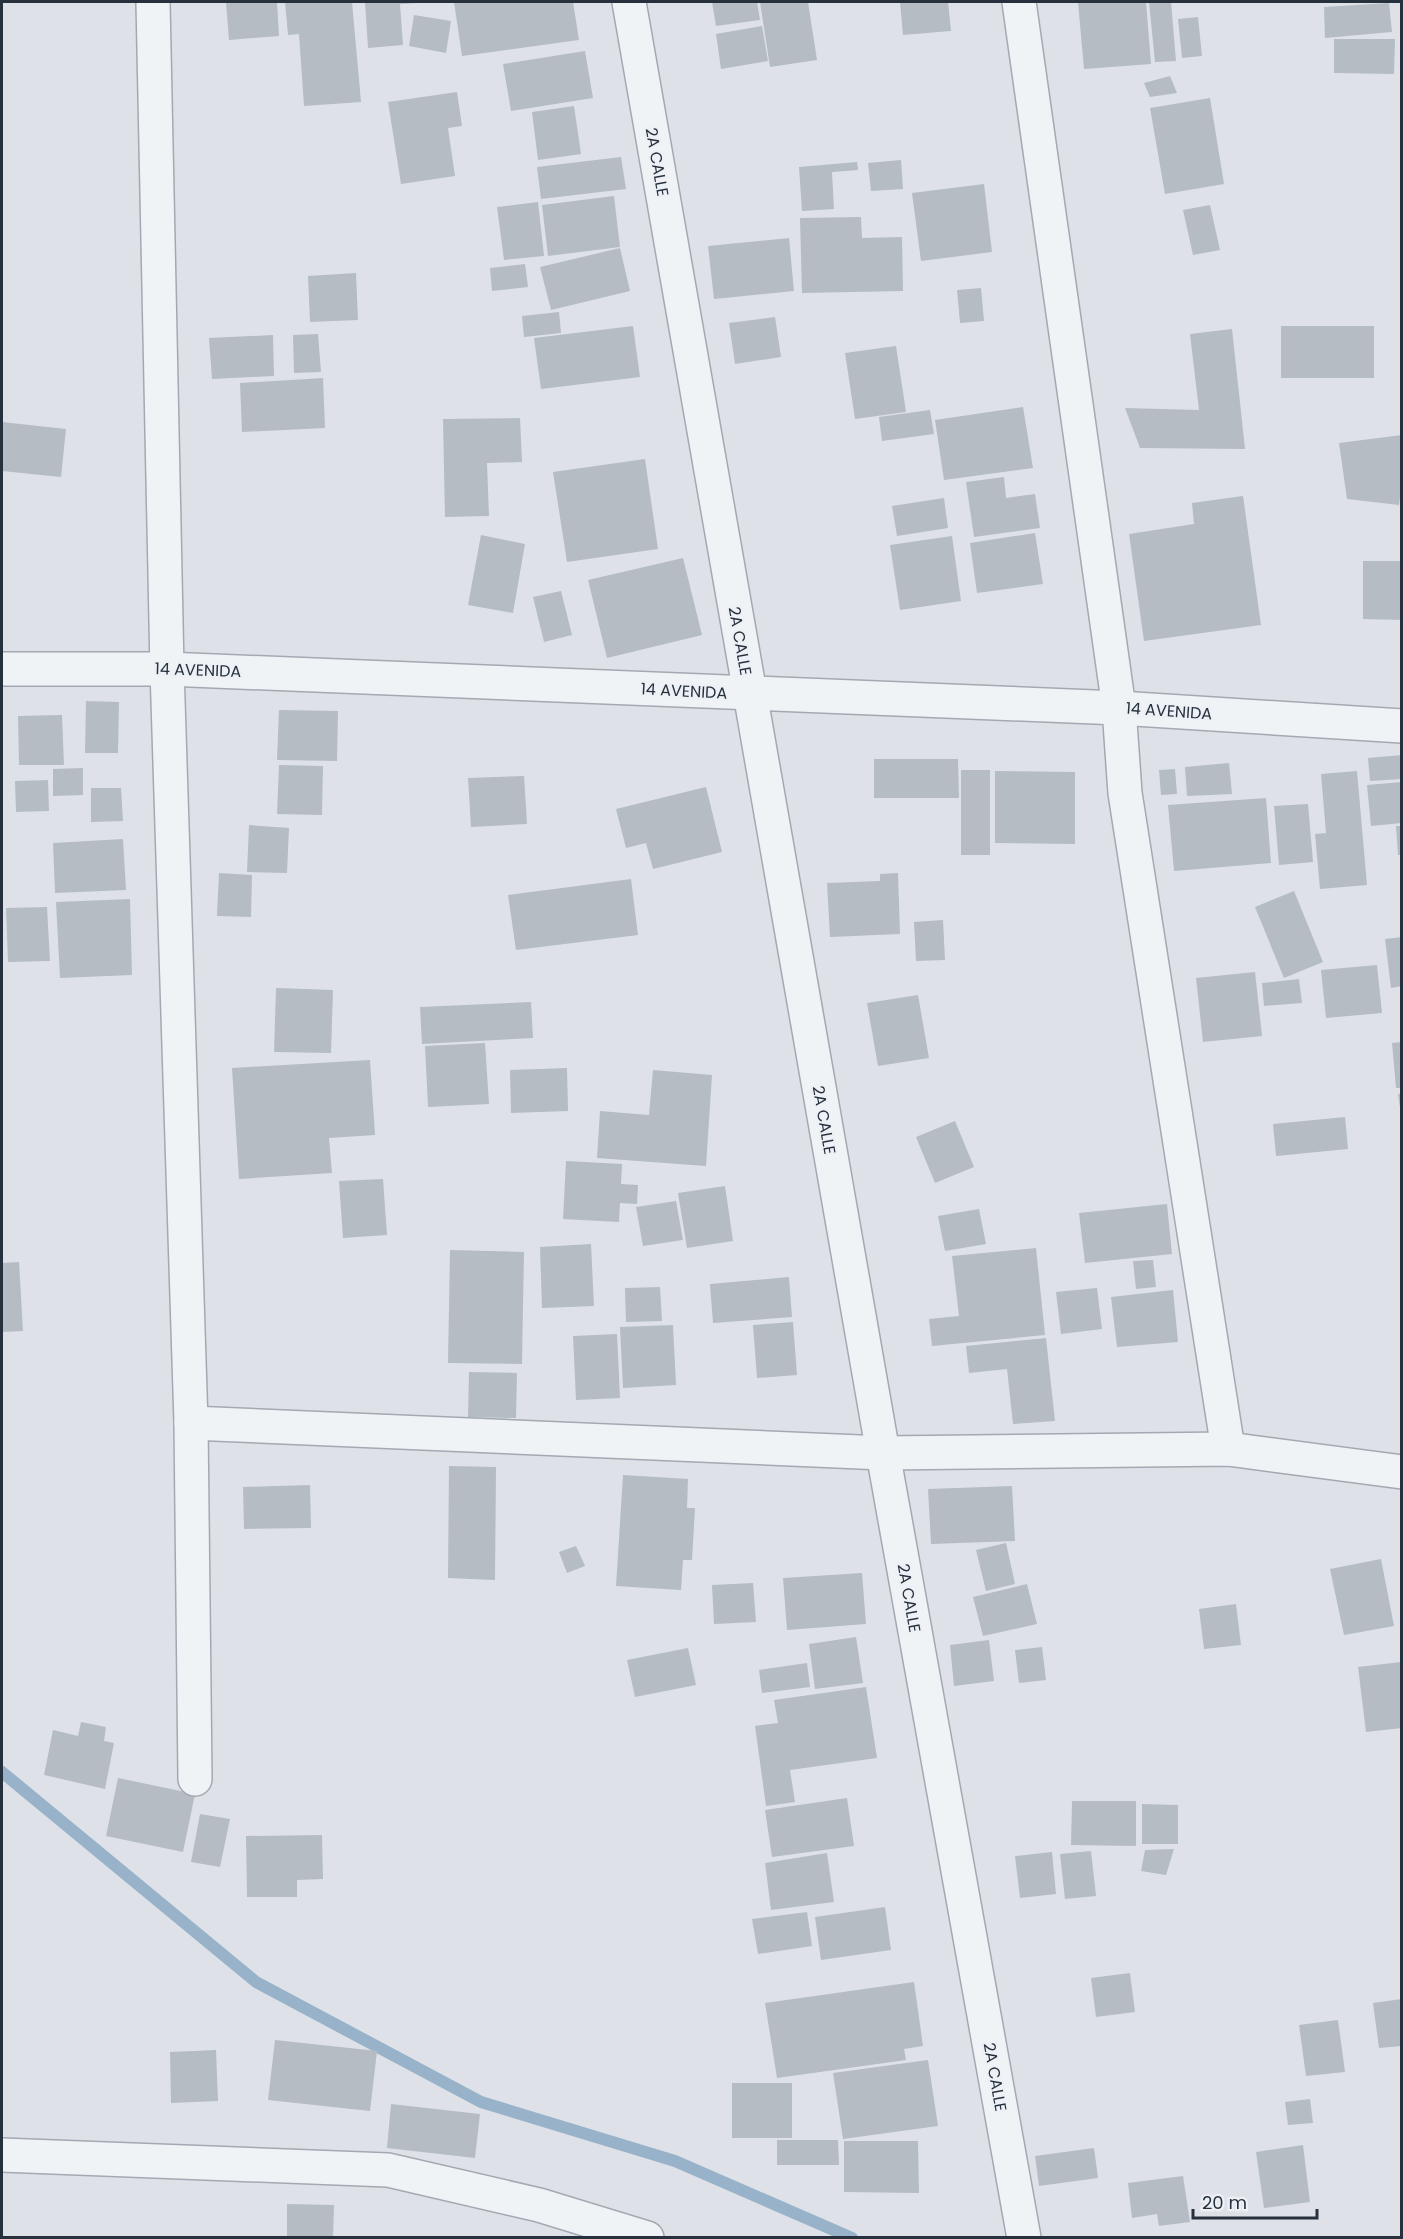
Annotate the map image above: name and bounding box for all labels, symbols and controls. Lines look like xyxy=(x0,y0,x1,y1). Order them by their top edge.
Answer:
street label: 2A CALLE xyxy=(640,126,674,198)
street label: 2A CALLE xyxy=(723,605,757,677)
street label: 14 AVENIDA xyxy=(154,657,242,683)
street label: 14 AVENIDA xyxy=(640,677,728,705)
street label: 14 AVENIDA xyxy=(1125,697,1213,726)
street label: 2A CALLE xyxy=(807,1084,841,1156)
street label: 2A CALLE xyxy=(892,1562,926,1634)
street label: 2A CALLE xyxy=(978,2041,1012,2113)
scale bar xyxy=(1193,2182,1318,2220)
text: 20 m xyxy=(1202,2190,1247,2215)

